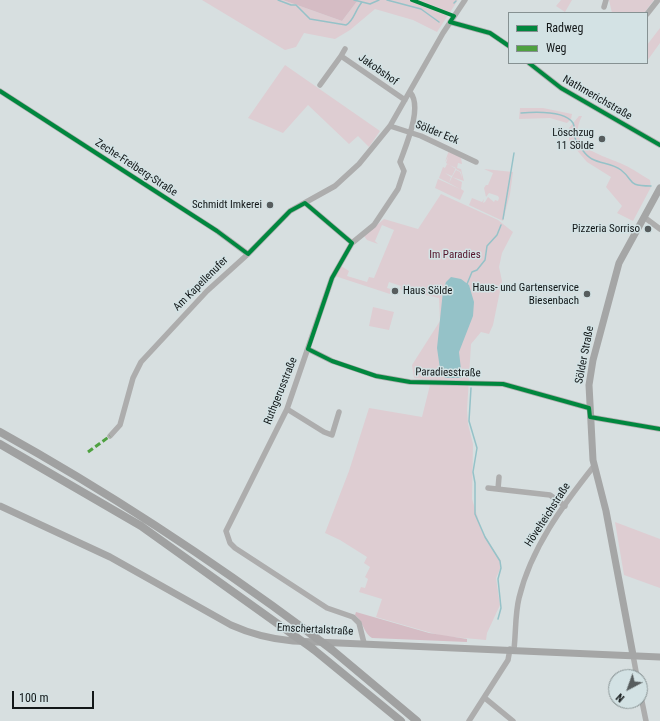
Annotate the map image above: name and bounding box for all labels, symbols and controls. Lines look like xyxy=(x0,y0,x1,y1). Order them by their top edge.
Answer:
legend xyxy=(508,12,648,64)
text: Radweg xyxy=(546,21,583,35)
text: Weg xyxy=(546,41,567,55)
street label: Jakobshof xyxy=(355,51,401,89)
street label: Nathmerichstraße xyxy=(560,73,634,123)
street label: Sölder Eck xyxy=(413,118,461,148)
place label: Löschzug 11 Sölde xyxy=(552,126,594,152)
marker: Löschzug 11 Sölde xyxy=(597,134,607,144)
street label: Zeche-Freiberg-Straße xyxy=(92,136,180,200)
place label: Schmidt Imkerei xyxy=(192,198,262,212)
marker: Schmidt Imkerei xyxy=(265,200,275,210)
place label: Pizzeria Sorriso xyxy=(572,222,640,236)
marker: Pizzeria Sorriso xyxy=(643,224,653,234)
park label: Im Paradies xyxy=(429,248,481,262)
street label: Am Kapellenufer xyxy=(171,254,231,314)
place label: Haus- und Gartenservice Biesenbach xyxy=(472,281,579,307)
place label: Haus Sölde xyxy=(403,284,452,298)
marker: Haus Sölde xyxy=(390,286,400,296)
marker: Haus- und Gartenservice Biesenbach xyxy=(582,289,592,299)
street label: Sölder Straße xyxy=(573,325,597,385)
street label: Ruthgerusstraße xyxy=(261,355,301,427)
street label: Paradiesstraße xyxy=(415,366,481,380)
street label: Hövelteichstraße xyxy=(522,481,574,549)
street label: Emschertalstraße xyxy=(276,621,354,639)
north arrow xyxy=(608,669,648,709)
scale bar xyxy=(14,683,96,709)
text: 100 m xyxy=(19,691,49,705)
text: N xyxy=(614,691,627,705)

